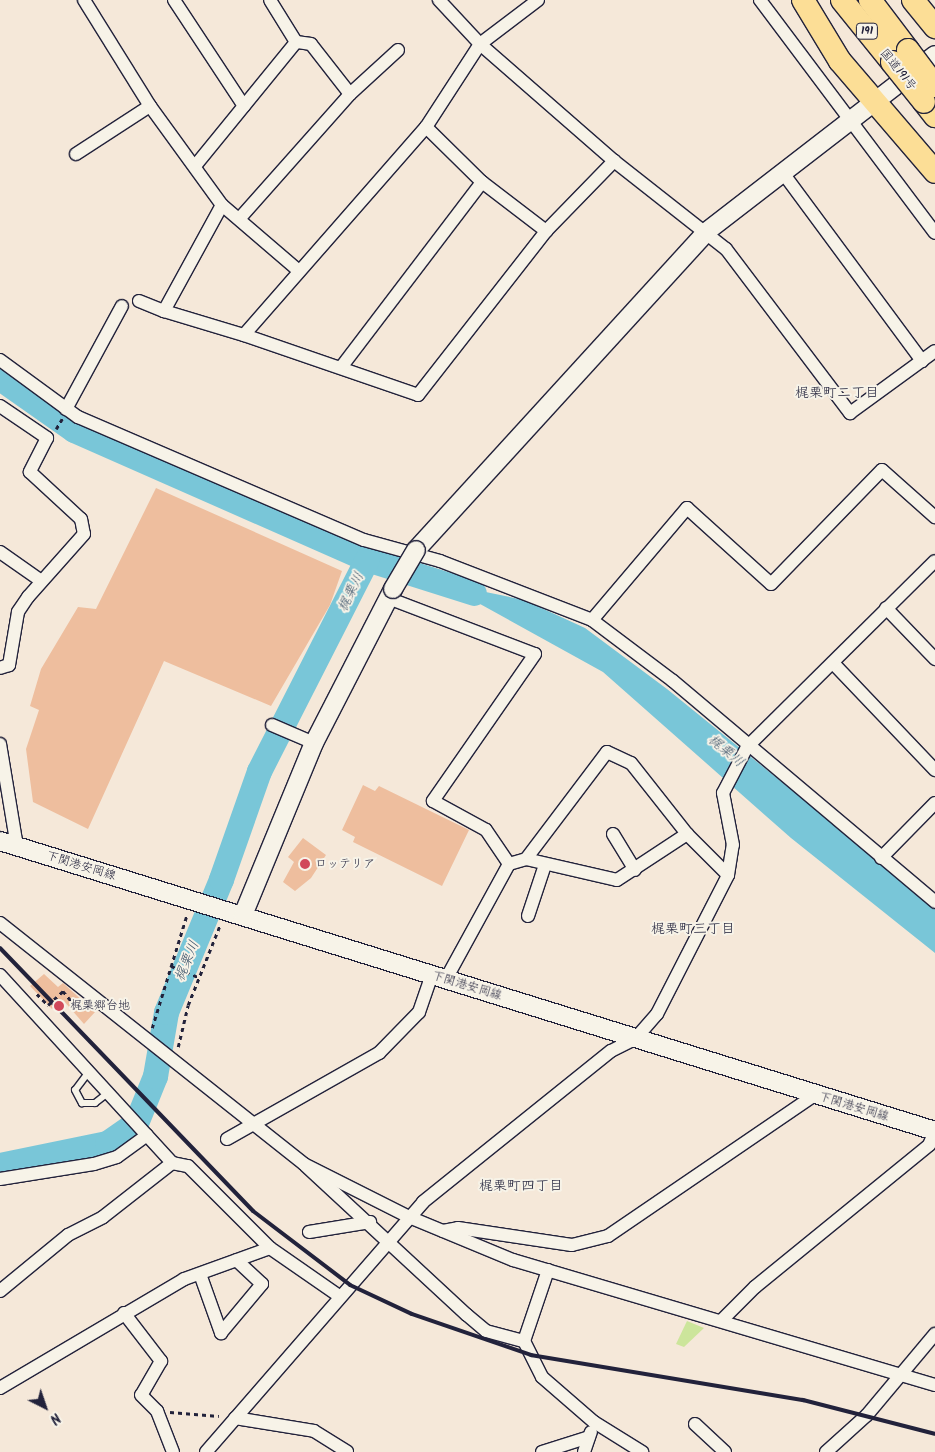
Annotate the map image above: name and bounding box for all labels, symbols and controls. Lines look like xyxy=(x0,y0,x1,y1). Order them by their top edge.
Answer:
road number: 191 xyxy=(856,22,878,40)
street label: 国道191号 xyxy=(877,46,919,94)
district label: 梶栗町二丁目 xyxy=(795,385,879,401)
water label: 梶栗川 xyxy=(334,569,368,615)
water label: 梶栗川 xyxy=(705,731,747,771)
street label: 下関港安岡線 xyxy=(44,849,118,883)
place label: ロッテリア xyxy=(315,857,375,871)
marker: ロッテリア xyxy=(299,858,311,870)
district label: 梶栗町三丁目 xyxy=(651,921,735,937)
water label: 梶栗川 xyxy=(171,938,203,984)
street label: 下関港安岡線 xyxy=(430,969,504,1003)
marker: 梶栗郷台地 xyxy=(52,999,66,1013)
place label: 梶栗郷台地 xyxy=(70,999,130,1013)
street label: 下関港安岡線 xyxy=(817,1090,891,1124)
district label: 梶栗町四丁目 xyxy=(479,1178,563,1194)
north arrow xyxy=(20,1382,70,1432)
text: N xyxy=(44,1407,65,1430)

